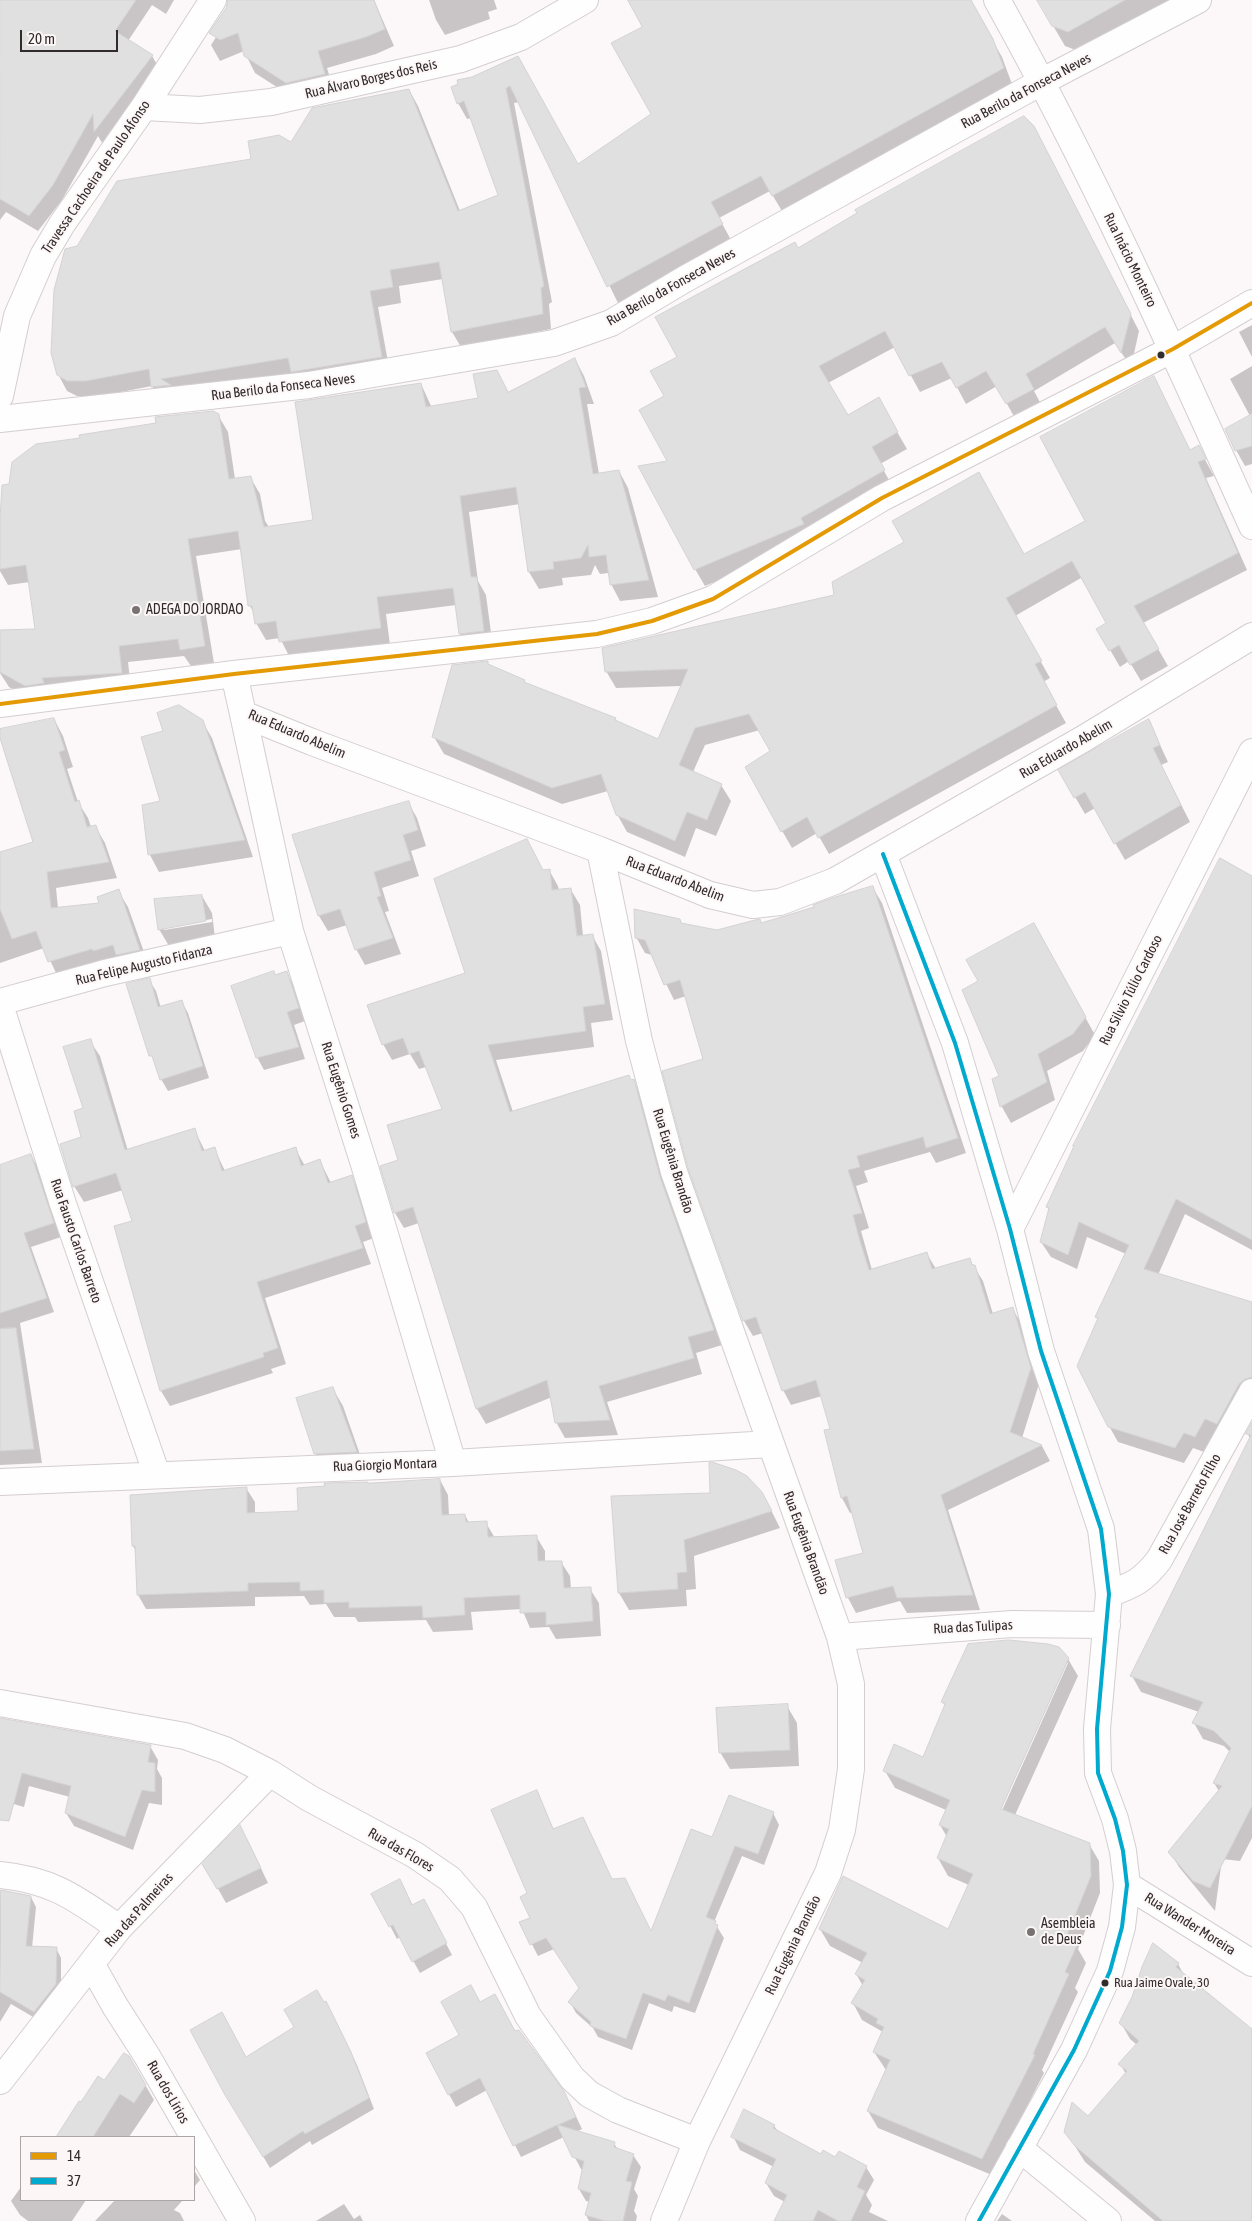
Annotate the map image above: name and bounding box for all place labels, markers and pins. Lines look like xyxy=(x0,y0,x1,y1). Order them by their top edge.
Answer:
unlabelled marker xyxy=(1156,350,1166,360)
place label: ADEGA DO JORDAO xyxy=(146,602,243,618)
marker: ADEGA DO JORDAO xyxy=(130,604,142,616)
place label: Asembleia de Deus xyxy=(1041,1916,1096,1948)
marker: Asembleia de Deus xyxy=(1025,1926,1037,1938)
place label: Rua Jaime Ovale, 30 xyxy=(1114,1975,1209,1991)
marker: Rua Jaime Ovale, 30 xyxy=(1100,1978,1110,1988)

